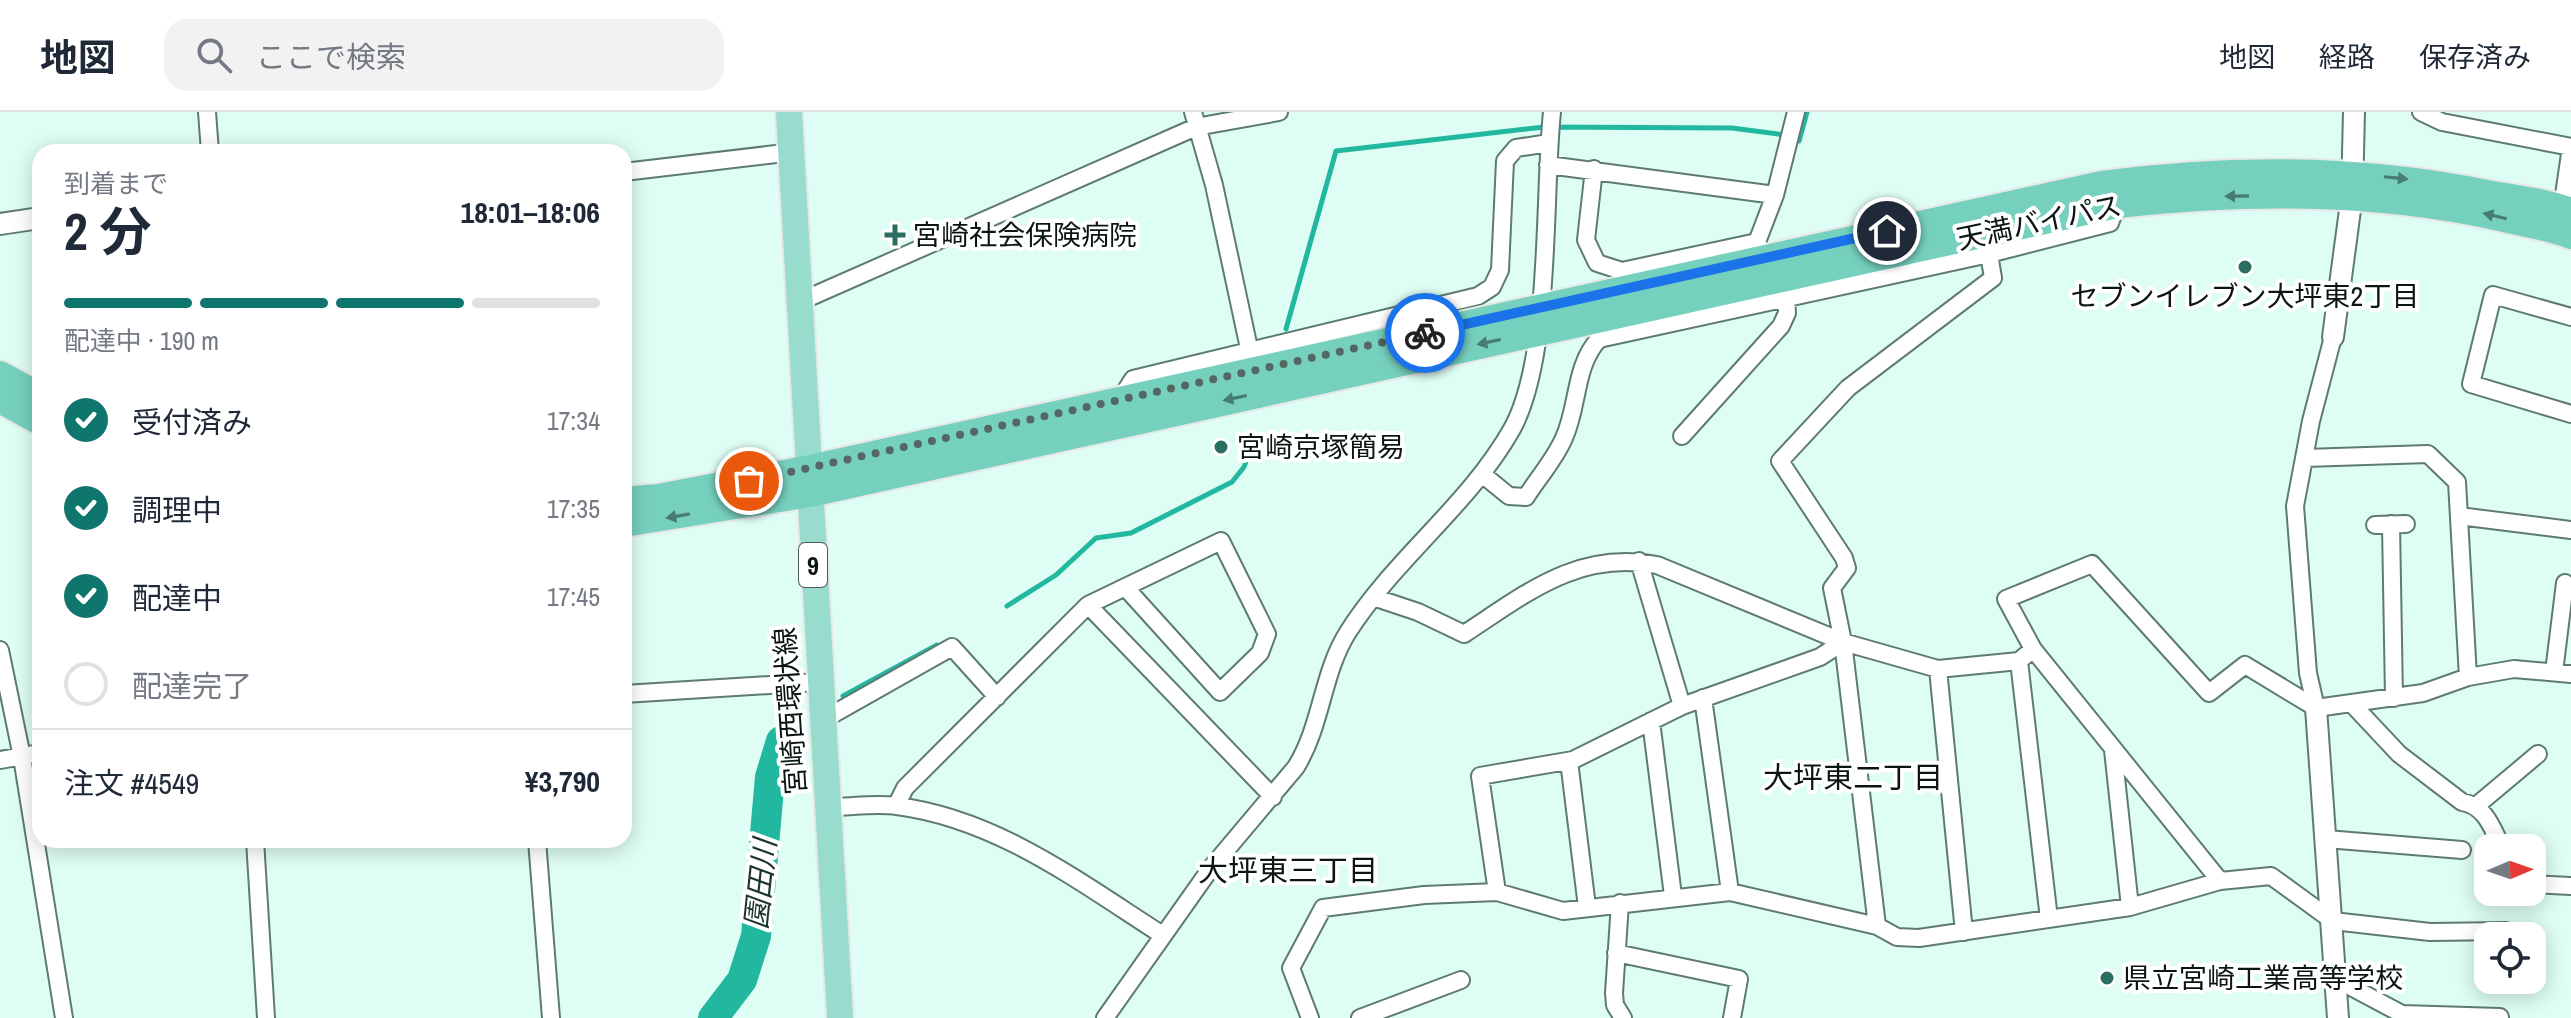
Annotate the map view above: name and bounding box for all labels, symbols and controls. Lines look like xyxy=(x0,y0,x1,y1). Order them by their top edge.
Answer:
search box xyxy=(164,19,724,91)
text: 地図 xyxy=(40,32,116,83)
icon: search xyxy=(192,33,236,77)
text: ここで検索 xyxy=(256,37,406,77)
text: 地図 xyxy=(2219,38,2275,76)
text: 経路 xyxy=(2319,38,2375,76)
text: 保存済み xyxy=(2419,38,2531,76)
text: 到着まで xyxy=(64,166,168,201)
one-way arrow xyxy=(2384,172,2409,185)
street label: 天満バイパス xyxy=(1953,186,2125,258)
one-way arrow xyxy=(2224,190,2249,202)
text: 18:01–18:06 xyxy=(461,192,600,232)
text: 2 分 xyxy=(64,196,152,266)
pin xyxy=(1853,197,1921,265)
icon: home xyxy=(1865,209,1909,253)
one-way arrow xyxy=(2483,210,2508,222)
place label: 宮崎社会保険病院 xyxy=(913,216,1137,254)
marker: 宮崎社会保険病院 xyxy=(884,224,906,246)
marker: セブンイレブン大坪東2丁目 xyxy=(2236,258,2254,276)
place label: セブンイレブン大坪東2丁目 xyxy=(2071,277,2419,315)
courier xyxy=(1385,293,1465,373)
icon: bike xyxy=(1403,311,1447,355)
text: 配達中 · 190 m xyxy=(64,323,219,358)
one-way arrow xyxy=(1476,336,1501,349)
one-way arrow xyxy=(1222,392,1247,405)
icon: check xyxy=(64,398,108,442)
text: 受付済み xyxy=(132,402,252,442)
text: 17:34 xyxy=(547,403,600,438)
place label: 宮崎京塚簡易 xyxy=(1237,428,1405,466)
marker: 宮崎京塚簡易 xyxy=(1212,438,1230,456)
pin xyxy=(715,447,783,515)
icon: bag xyxy=(727,459,771,503)
icon: check xyxy=(64,486,108,530)
text: 調理中 xyxy=(132,490,222,530)
text: 17:35 xyxy=(547,491,600,526)
one-way arrow xyxy=(666,511,691,523)
road number: 9 xyxy=(799,543,827,587)
icon: check xyxy=(64,574,108,618)
text: 配達中 xyxy=(132,578,222,618)
text: 17:45 xyxy=(547,579,600,614)
street label: 宮崎西環状線 xyxy=(765,626,815,796)
text: 配達完了 xyxy=(132,666,252,706)
district label: 大坪東二丁目 xyxy=(1763,757,1943,797)
text: ¥3,790 xyxy=(525,761,600,801)
text: 注文 #4549 xyxy=(64,763,199,803)
water label: 園田川 xyxy=(735,834,785,931)
north arrow xyxy=(2474,834,2546,906)
map controls xyxy=(2474,834,2546,994)
district label: 大坪東三丁目 xyxy=(1198,850,1378,890)
button: locate xyxy=(2474,922,2546,994)
place label: 県立宮崎工業高等学校 xyxy=(2123,959,2403,997)
marker: 県立宮崎工業高等学校 xyxy=(2098,969,2116,987)

